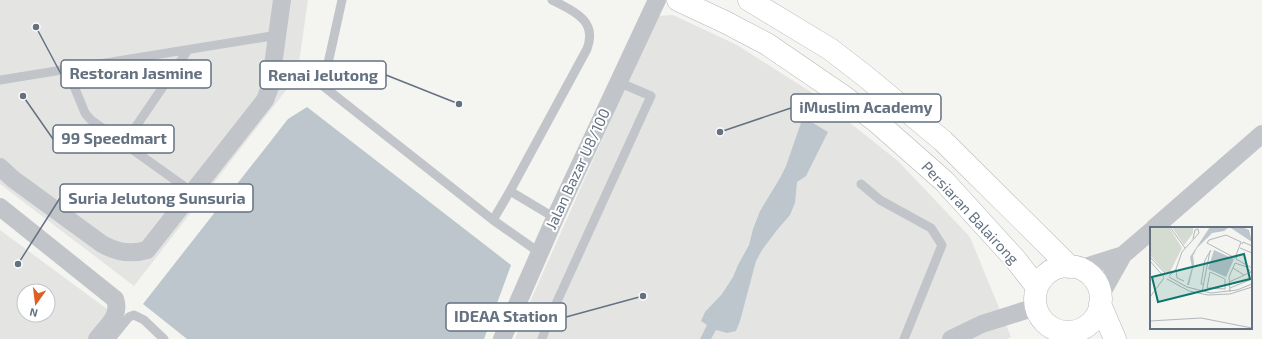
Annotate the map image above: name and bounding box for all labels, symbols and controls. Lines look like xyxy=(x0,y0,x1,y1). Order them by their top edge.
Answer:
callout: Restoran Jasmine xyxy=(61,60,211,88)
callout: Renai Jelutong xyxy=(260,61,386,89)
text: Restoran Jasmine xyxy=(69,63,203,82)
text: Renai Jelutong xyxy=(268,65,379,84)
callout: iMuslim Academy xyxy=(791,94,941,122)
text: iMuslim Academy xyxy=(799,97,933,117)
street label: Jalan Bazar U8/100 xyxy=(541,105,613,232)
callout: 99 Speedmart xyxy=(53,125,174,153)
text: 99 Speedmart xyxy=(61,128,167,147)
street label: Persiaran Balairong xyxy=(918,157,1023,268)
callout: Suria Jelutong Sunsuria xyxy=(60,184,253,212)
text: Suria Jelutong Sunsuria xyxy=(68,188,246,207)
inset map xyxy=(1150,227,1252,329)
north arrow xyxy=(16,283,56,323)
callout: IDEAA Station xyxy=(446,303,566,331)
text: N xyxy=(28,306,39,320)
text: IDEAA Station xyxy=(454,306,558,325)

